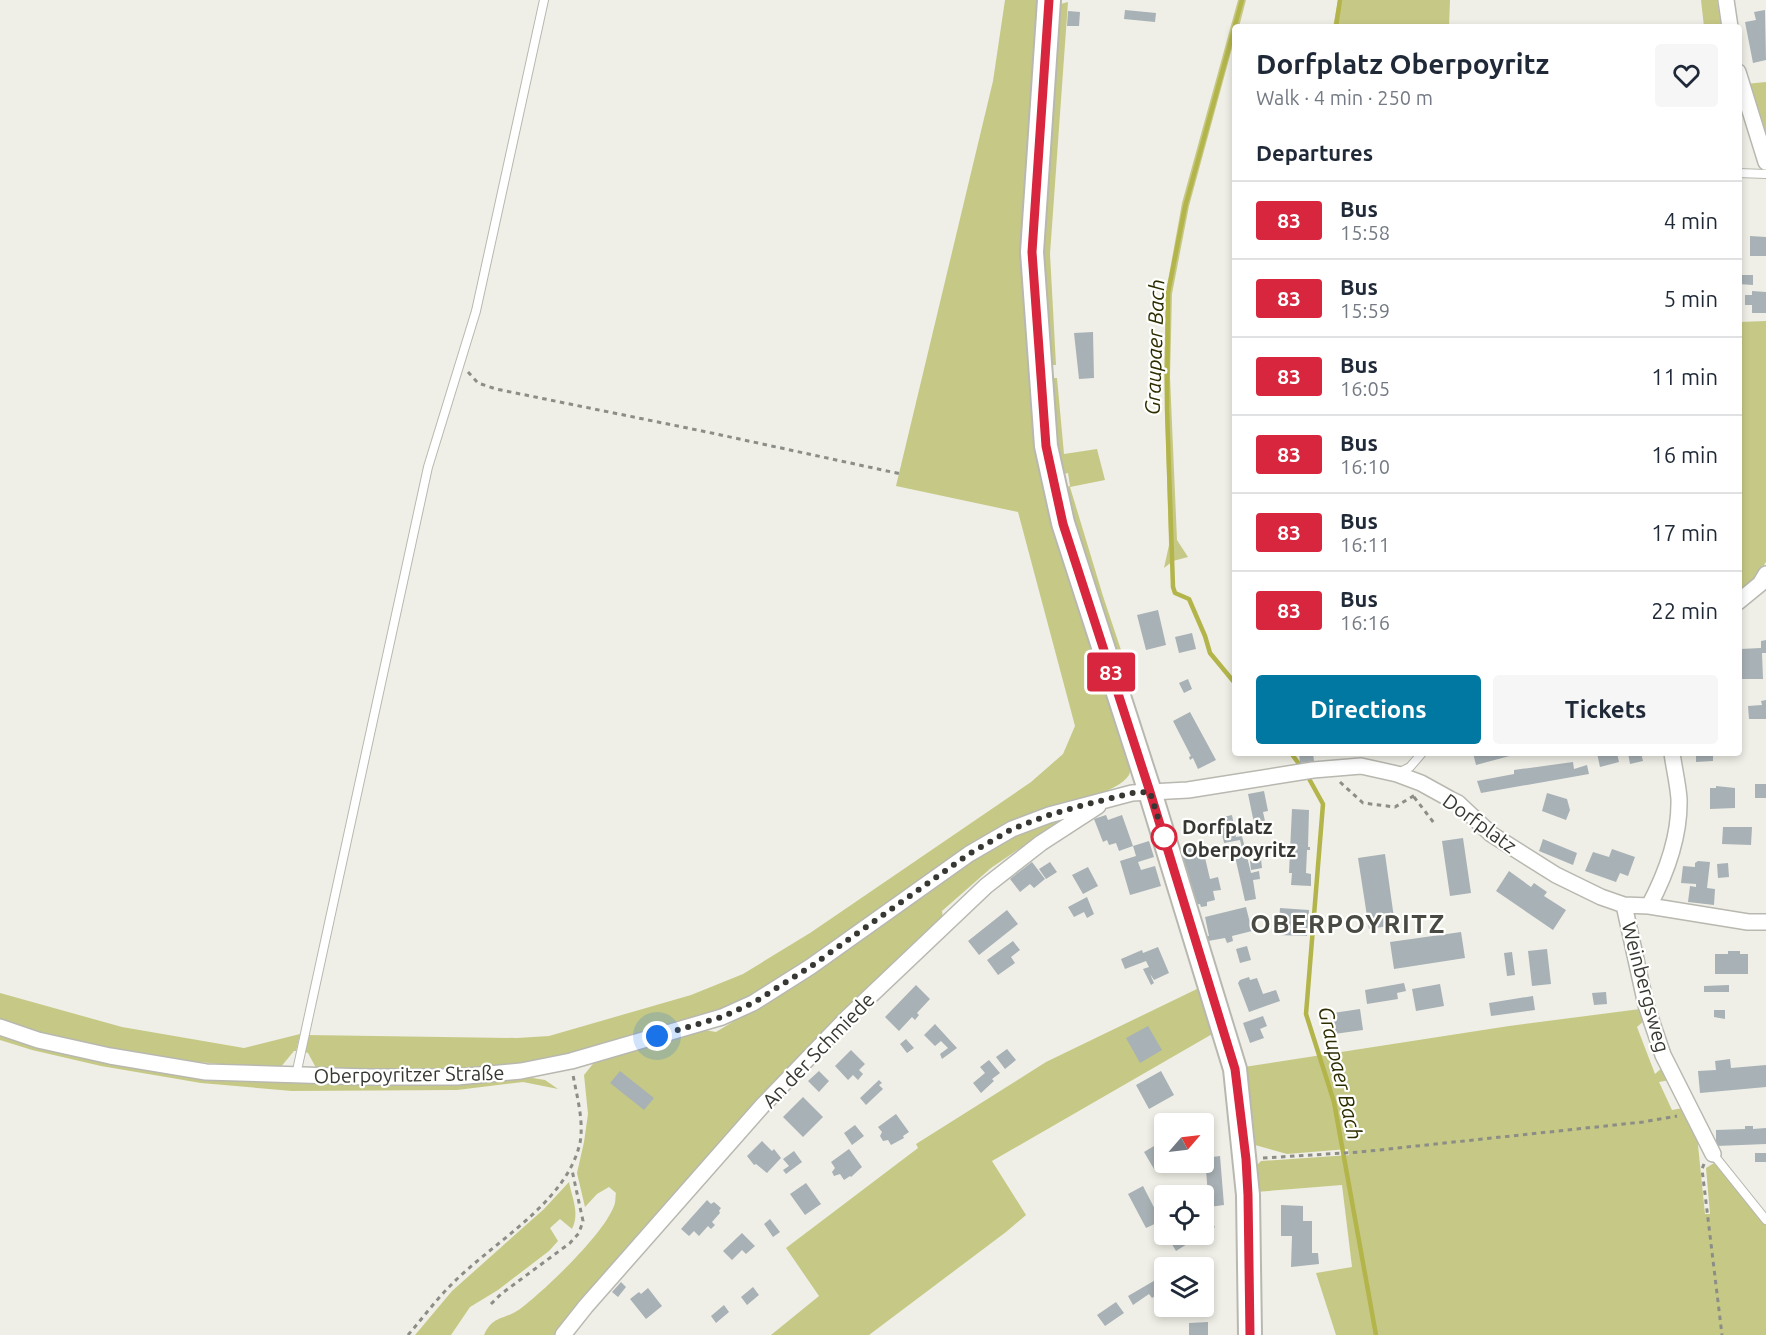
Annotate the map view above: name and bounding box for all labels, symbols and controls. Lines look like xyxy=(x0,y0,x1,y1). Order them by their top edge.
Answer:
button: heart xyxy=(1655,44,1718,107)
text: Dorfplatz Oberpoyritz xyxy=(1256,48,1549,79)
text: Walk · 4 min · 250 m xyxy=(1256,86,1433,109)
text: Departures xyxy=(1256,140,1373,165)
text: Bus xyxy=(1340,196,1378,221)
text: 83 xyxy=(1277,208,1301,232)
text: 4 min xyxy=(1664,208,1718,233)
text: 15:58 xyxy=(1340,221,1390,244)
text: Bus xyxy=(1340,274,1378,299)
water label: Graupaer Bach xyxy=(1140,279,1168,415)
text: 83 xyxy=(1277,286,1301,310)
text: 5 min xyxy=(1664,286,1718,311)
text: 15:59 xyxy=(1340,299,1390,322)
text: Bus xyxy=(1340,352,1378,377)
text: 83 xyxy=(1277,364,1301,388)
text: 11 min xyxy=(1651,364,1718,389)
text: 16:05 xyxy=(1340,377,1390,400)
text: Bus xyxy=(1340,430,1378,455)
text: 83 xyxy=(1277,442,1301,466)
text: 16 min xyxy=(1651,442,1718,467)
text: 16:10 xyxy=(1340,455,1390,478)
text: Bus xyxy=(1340,508,1378,533)
text: 83 xyxy=(1277,520,1301,544)
text: 17 min xyxy=(1651,520,1718,545)
text: 16:11 xyxy=(1340,533,1390,556)
text: Bus xyxy=(1340,586,1378,611)
text: 83 xyxy=(1277,598,1301,622)
text: 22 min xyxy=(1651,598,1718,623)
text: 16:16 xyxy=(1340,611,1390,634)
line badge: 83 xyxy=(1084,652,1138,692)
text: 83 xyxy=(1099,660,1123,684)
button: Directions xyxy=(1256,675,1481,744)
button: Tickets xyxy=(1493,675,1718,744)
street label: Dorfplatz xyxy=(1439,789,1521,857)
place label: Dorfplatz Oberpoyritz xyxy=(1182,815,1296,861)
marker: Dorfplatz Oberpoyritz xyxy=(1151,824,1177,850)
district label: OBERPOYRITZ xyxy=(1250,909,1446,938)
street label: Weinbergsweg xyxy=(1618,919,1674,1055)
street label: An der Schmiede xyxy=(757,988,879,1112)
water label: Graupaer Bach xyxy=(1314,1004,1368,1142)
your location xyxy=(642,1021,672,1051)
street label: Oberpoyritzer Straße xyxy=(313,1061,505,1087)
north arrow xyxy=(1154,1113,1214,1173)
map controls xyxy=(1154,1113,1214,1317)
button: locate xyxy=(1154,1185,1214,1245)
button: layers xyxy=(1154,1257,1214,1317)

